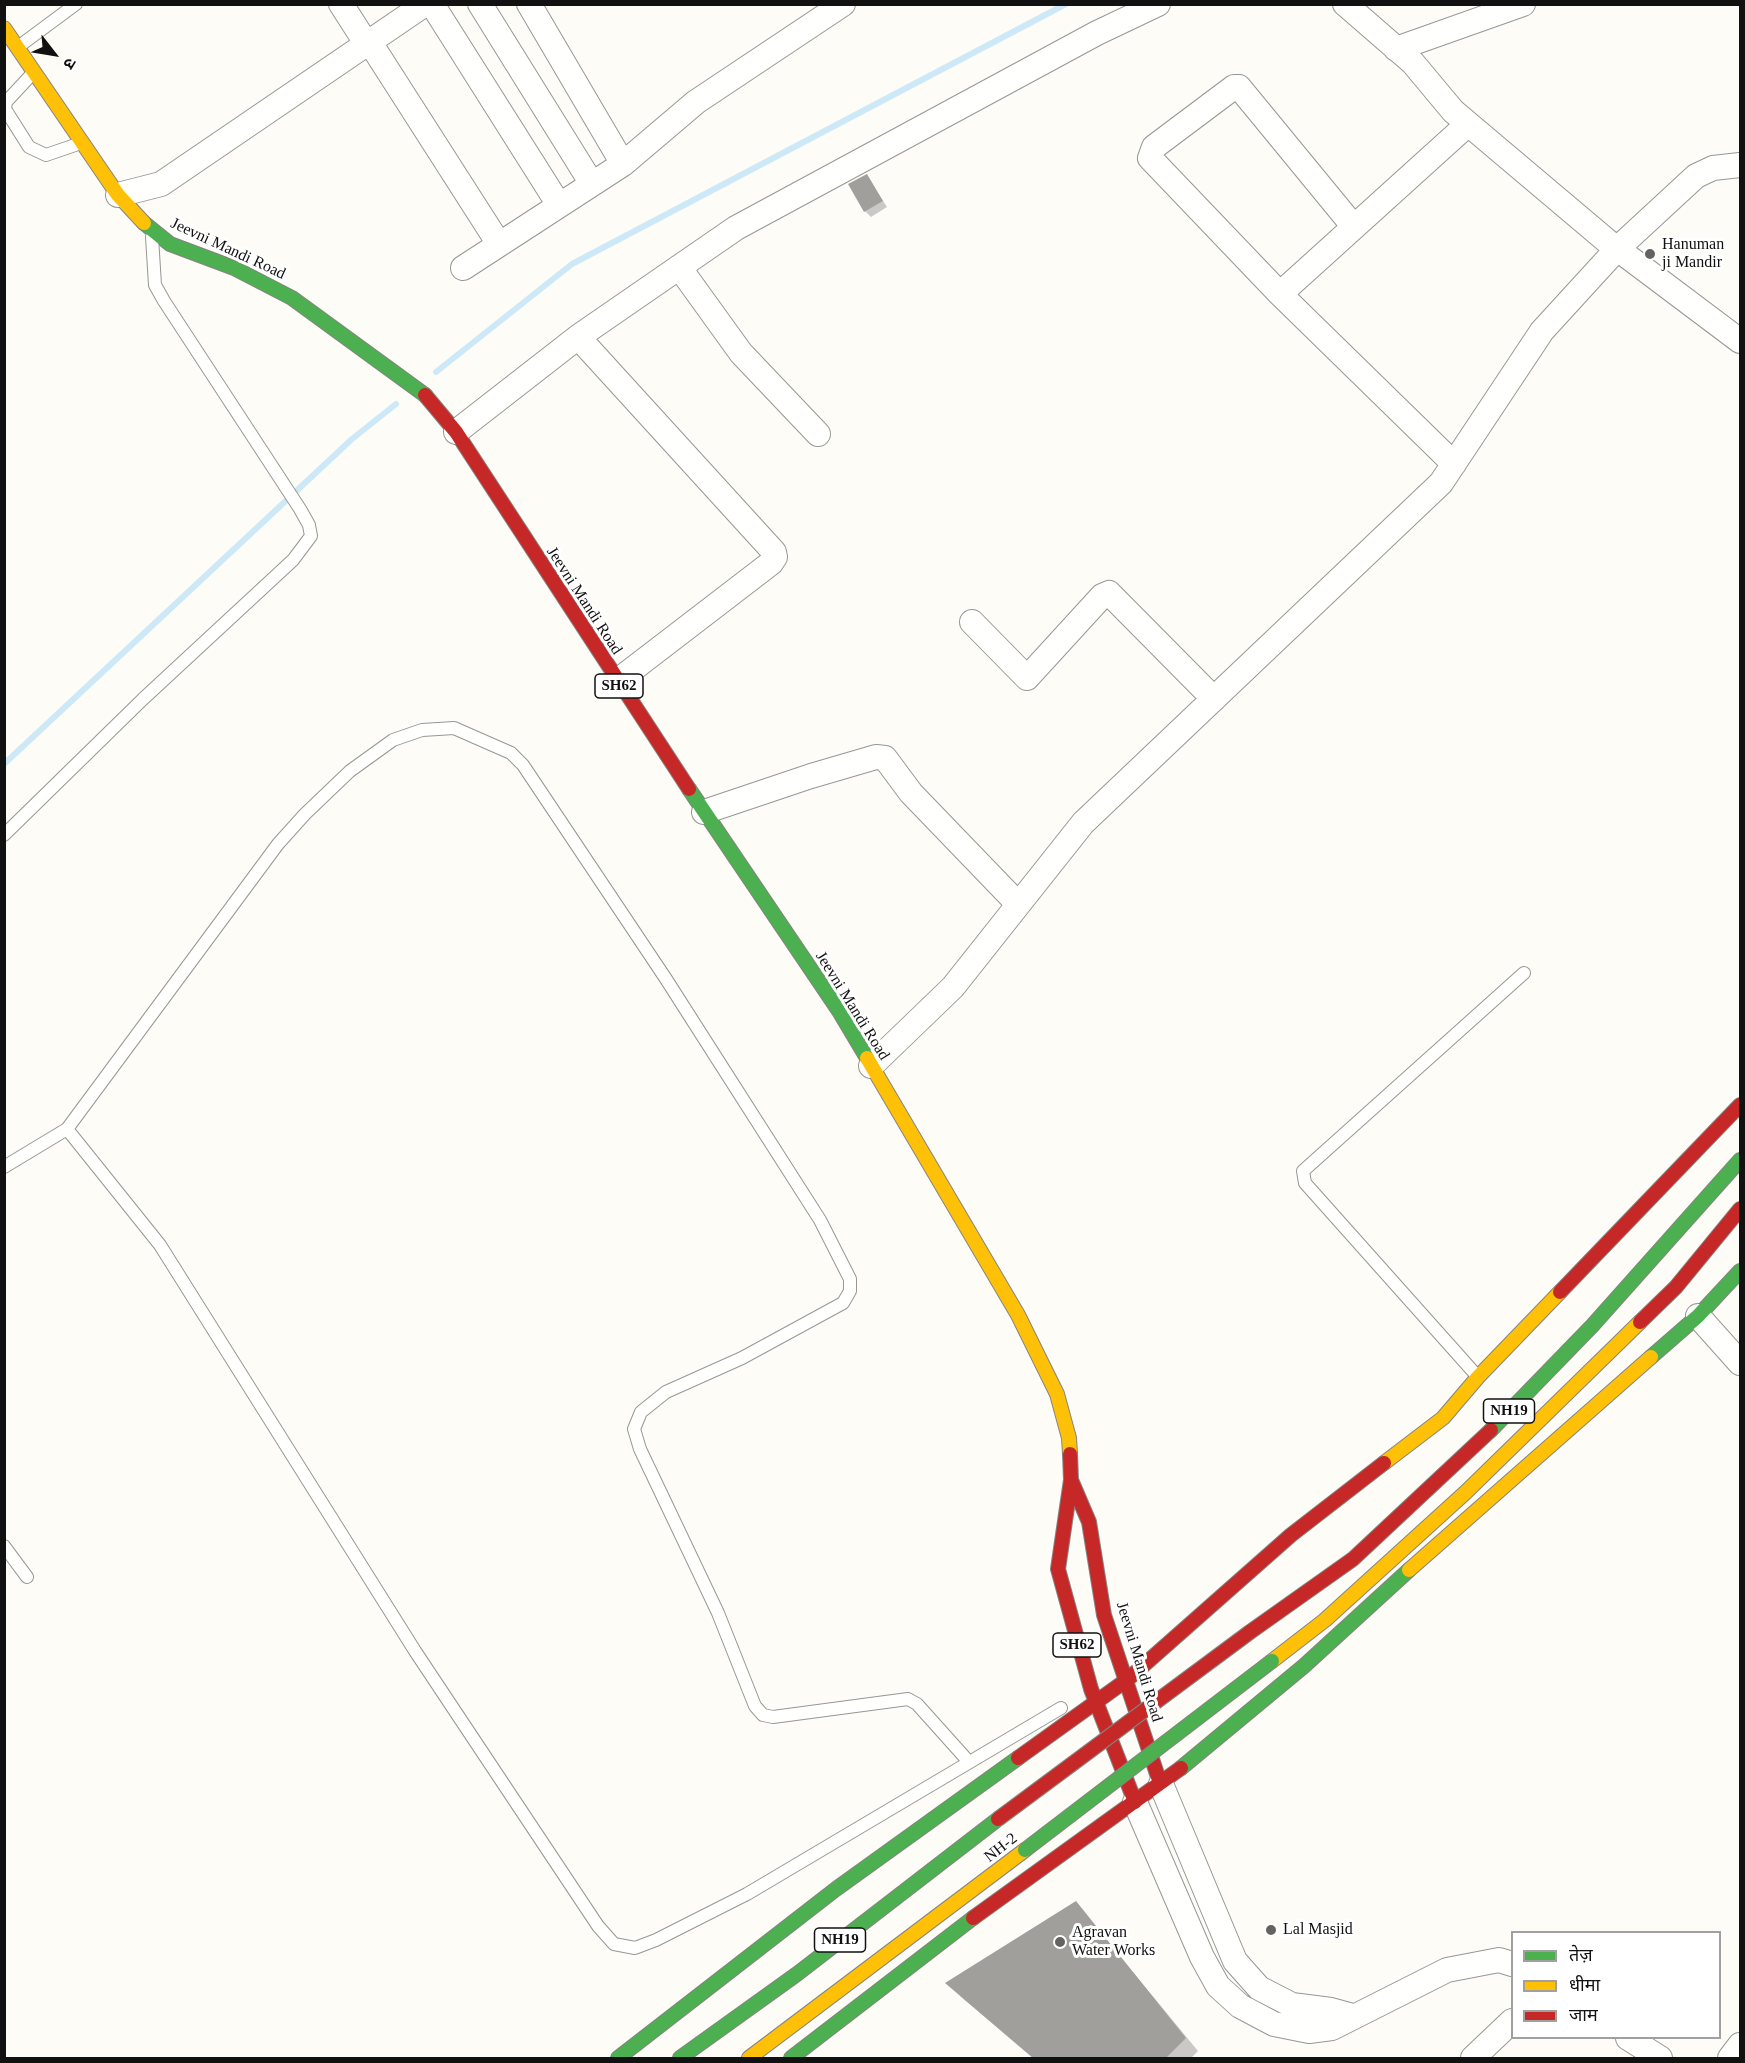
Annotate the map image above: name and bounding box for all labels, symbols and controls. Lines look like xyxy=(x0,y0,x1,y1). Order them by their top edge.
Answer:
north arrow xyxy=(24,24,84,84)
text: उ xyxy=(60,55,80,72)
street label: Jeevni Mandi Road xyxy=(168,214,288,284)
place label: Hanuman ji Mandir xyxy=(1662,235,1724,273)
marker: Hanuman ji Mandir xyxy=(1643,247,1657,261)
street label: Jeevni Mandi Road xyxy=(542,544,626,658)
road number: SH62 xyxy=(595,674,643,698)
street label: Jeevni Mandi Road xyxy=(811,948,893,1064)
road number: NH19 xyxy=(1484,1399,1534,1423)
street label: Jeevni Mandi Road xyxy=(1112,1600,1166,1724)
road number: SH62 xyxy=(1053,1633,1101,1657)
street label: NH-2 xyxy=(981,1829,1021,1867)
place label: Lal Masjid xyxy=(1283,1920,1353,1940)
place label: Agravan Water Works xyxy=(1072,1923,1155,1961)
marker: Lal Masjid xyxy=(1264,1923,1278,1937)
road number: NH19 xyxy=(814,1928,866,1952)
legend xyxy=(1511,1931,1721,2039)
marker: Agravan Water Works xyxy=(1053,1935,1067,1949)
text: तेज़ xyxy=(1569,1945,1593,1965)
text: धीमा xyxy=(1569,1975,1600,1995)
text: जाम xyxy=(1569,2005,1598,2025)

